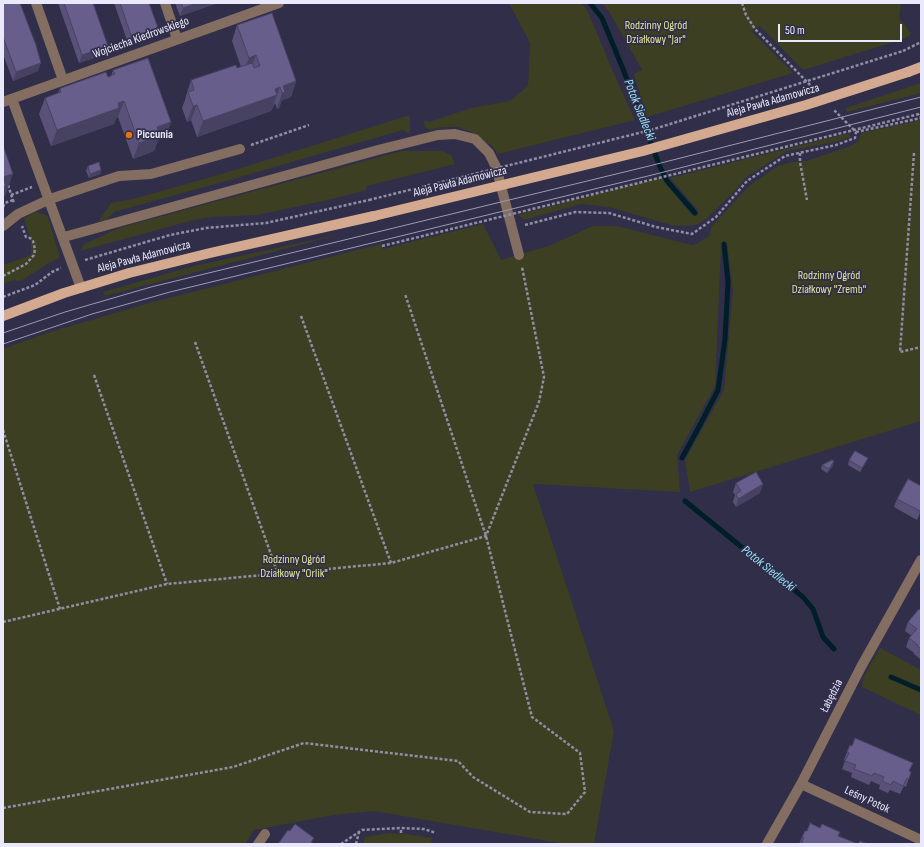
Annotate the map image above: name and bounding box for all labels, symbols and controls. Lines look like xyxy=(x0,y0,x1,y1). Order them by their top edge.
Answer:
street label: Wojciecha Kiedrowskiego xyxy=(91,14,191,62)
scale bar xyxy=(780,16,904,42)
park label: Rodzinny Ogród Działkowy "Jar" xyxy=(625,19,687,47)
text: 50 m xyxy=(785,23,805,38)
water label: Potok Siedlecki xyxy=(620,77,658,143)
street label: Aleja Pawła Adamowicza xyxy=(725,81,821,121)
place label: Piccunia xyxy=(137,128,173,142)
marker: Piccunia xyxy=(124,130,134,140)
street label: Aleja Pawła Adamowicza xyxy=(412,163,508,201)
street label: Aleja Pawła Adamowicza xyxy=(96,238,192,276)
park label: Rodzinny Ogród Działkowy "Zremb" xyxy=(792,269,866,297)
water label: Potok Siedlecki xyxy=(738,543,798,595)
park label: Rodzinny Ogród Działkowy "Orlik" xyxy=(260,553,328,581)
street label: Łabędzia xyxy=(818,677,846,715)
street label: Leśny Potok xyxy=(842,783,892,817)

